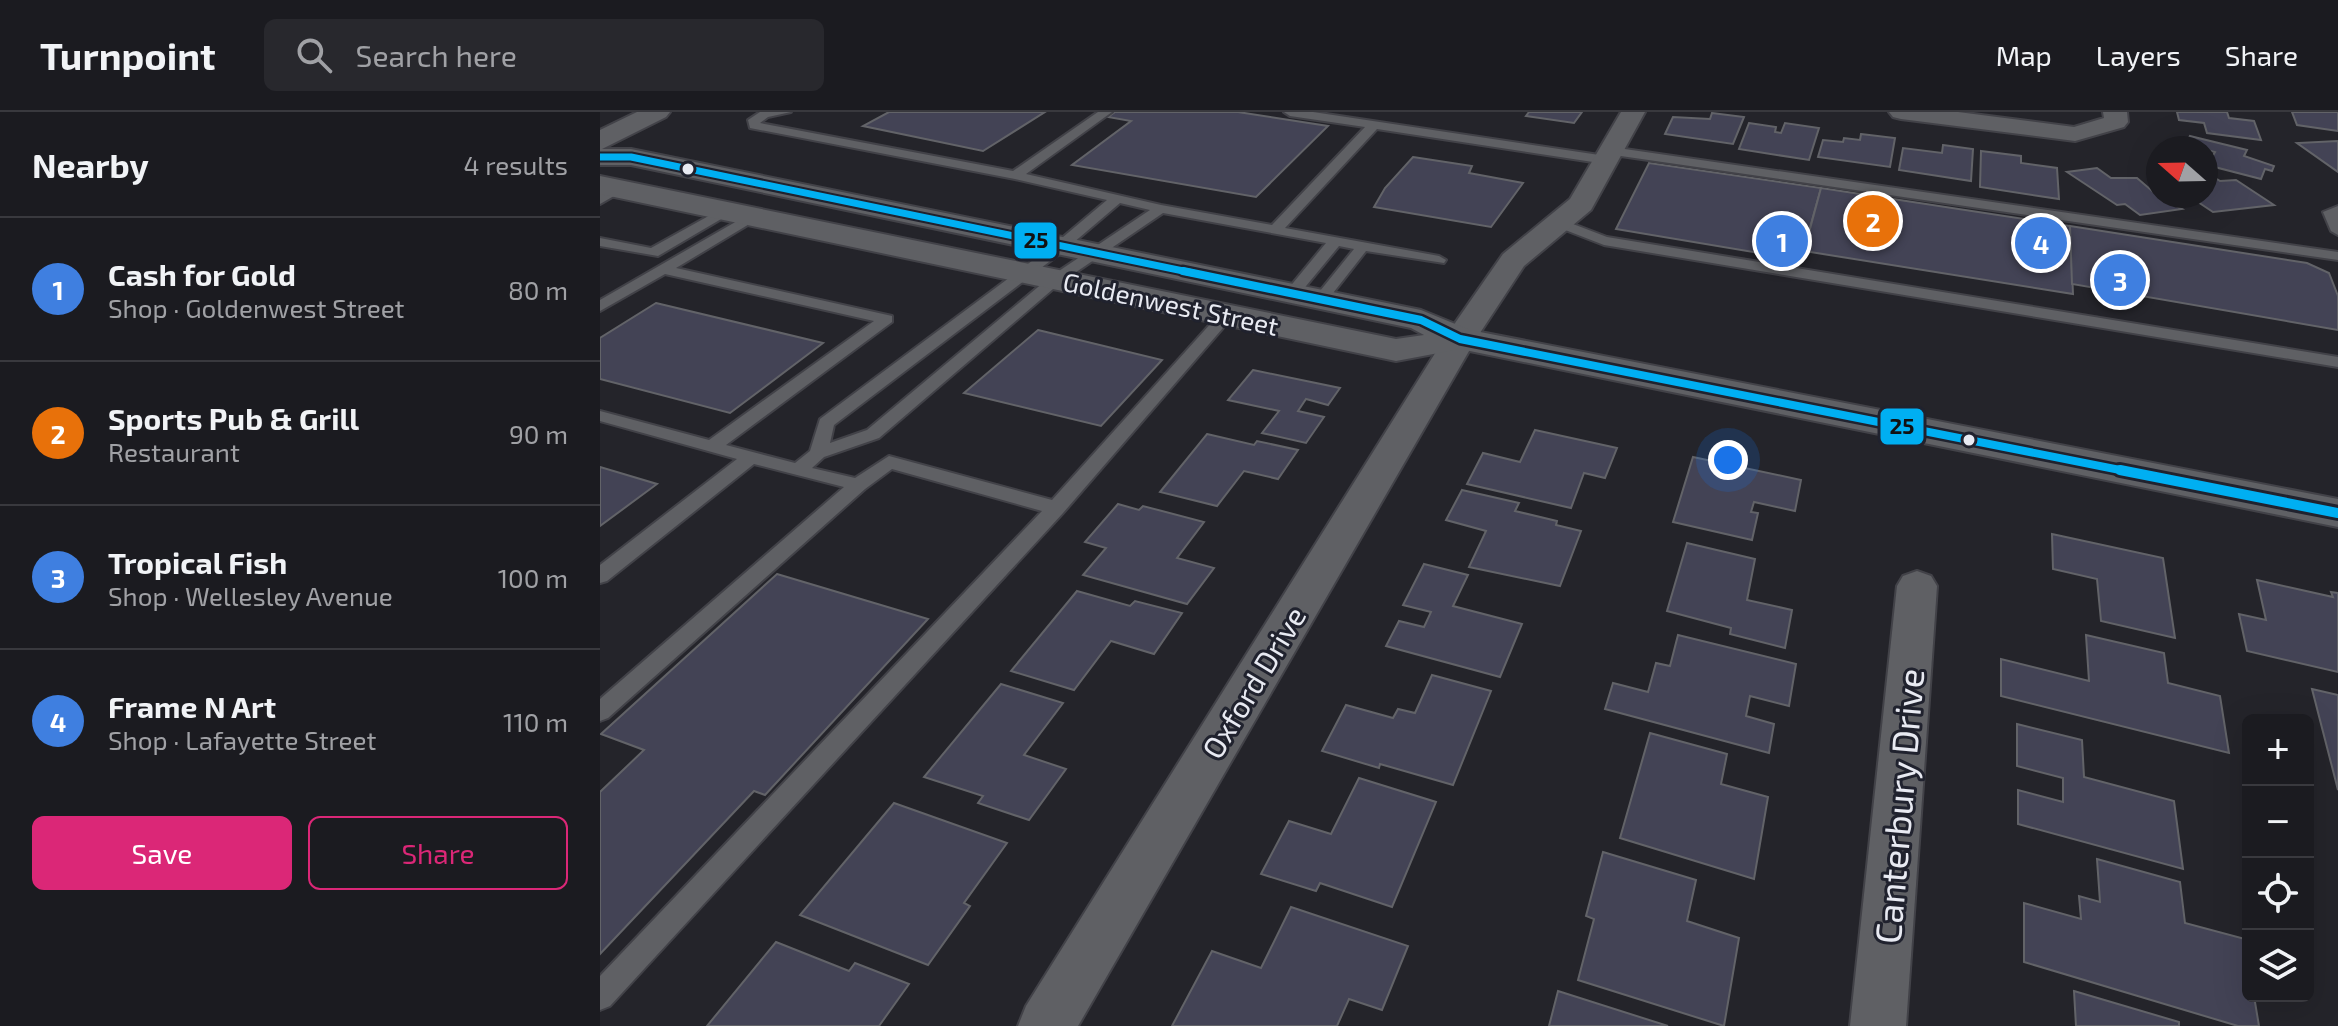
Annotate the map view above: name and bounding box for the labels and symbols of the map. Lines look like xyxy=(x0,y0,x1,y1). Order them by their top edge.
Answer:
north arrow xyxy=(2146,136,2218,208)
unlabelled marker xyxy=(680,161,696,177)
pin: 2 xyxy=(1847,191,1899,251)
pin: 1 xyxy=(1756,211,1808,271)
pin: 4 xyxy=(2015,213,2067,273)
line badge: 25 xyxy=(1013,221,1058,260)
text: 25 xyxy=(1024,226,1048,252)
pin: 3 xyxy=(2094,250,2146,310)
street label: Goldenwest Street xyxy=(1061,265,1282,341)
line badge: 25 xyxy=(1879,407,1925,446)
text: 25 xyxy=(1890,412,1914,438)
unlabelled marker xyxy=(1961,432,1977,448)
your location xyxy=(1708,440,1748,480)
street label: Oxford Drive xyxy=(1194,599,1312,765)
street label: Canterbury Drive xyxy=(1865,667,1931,945)

